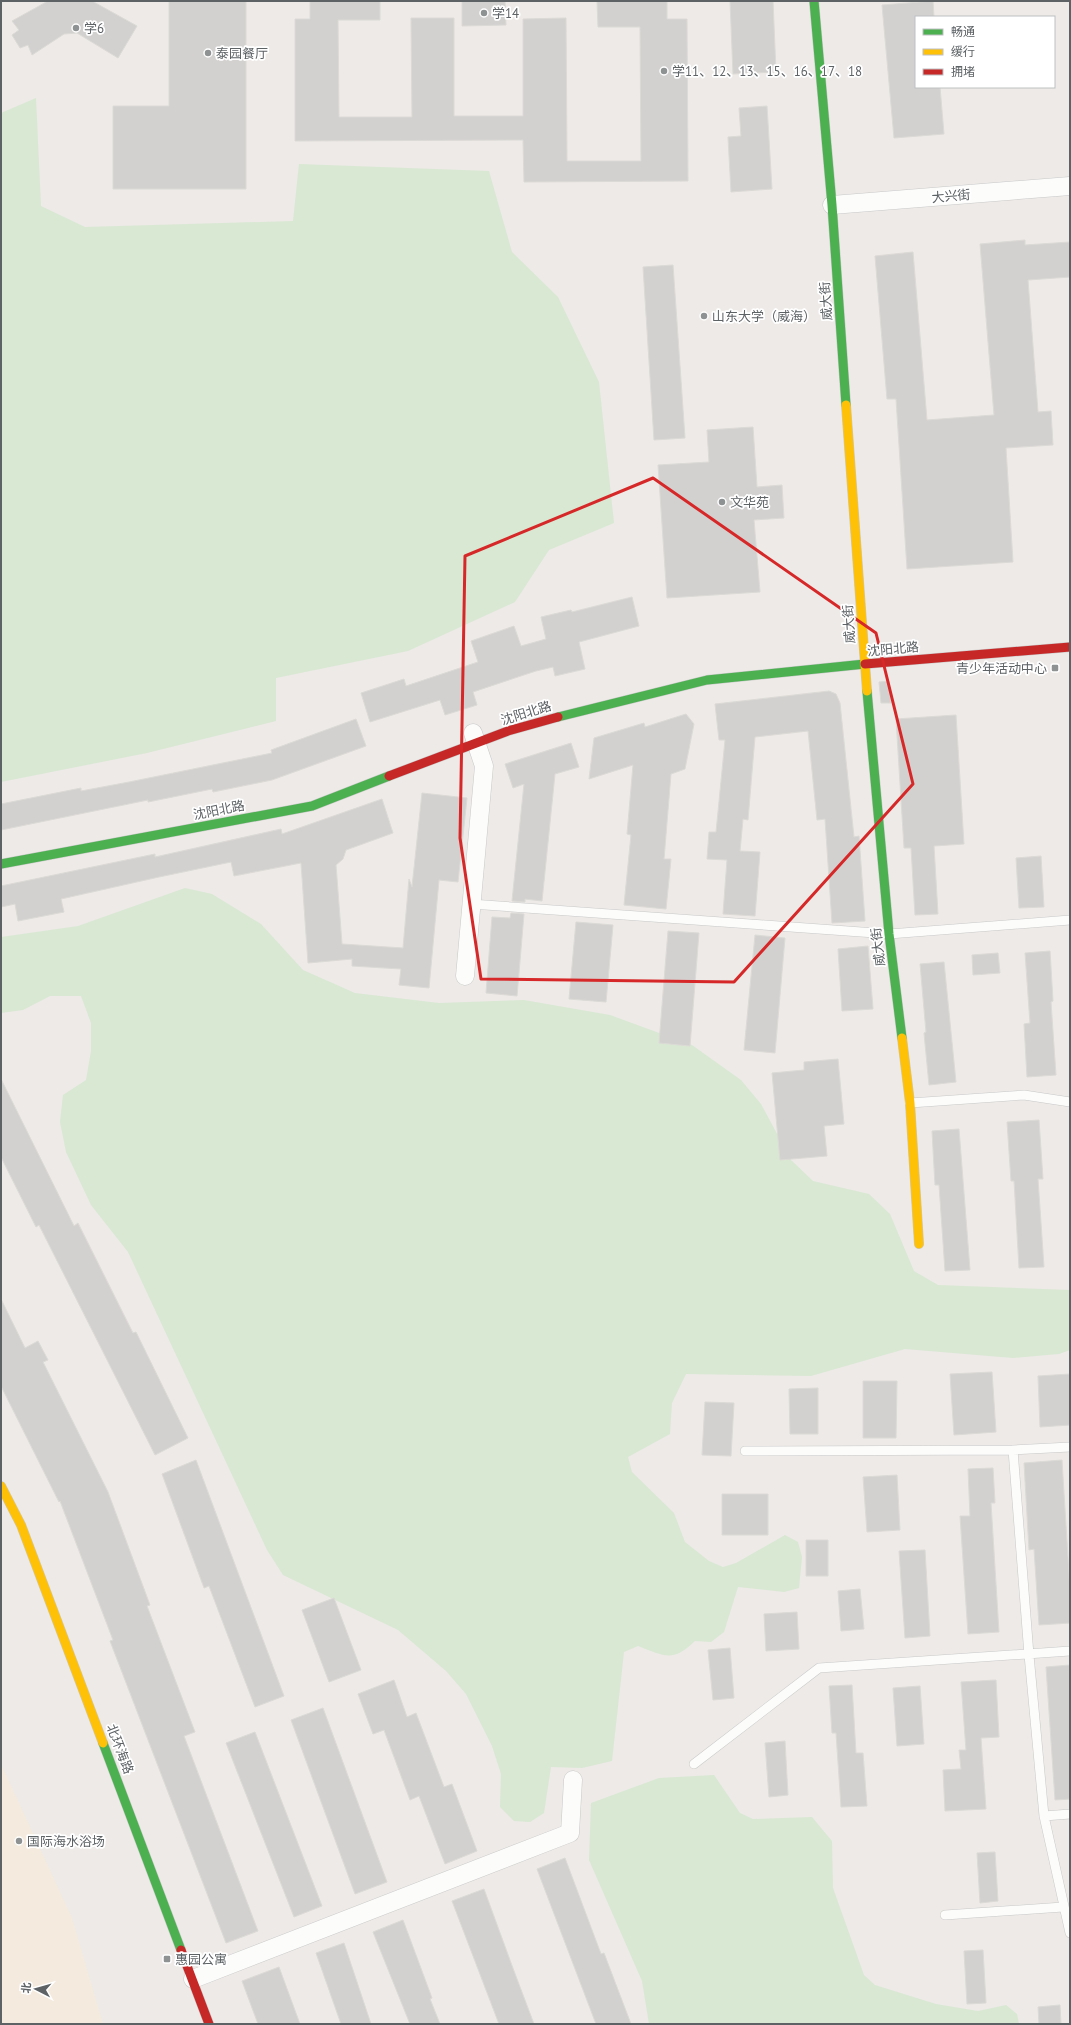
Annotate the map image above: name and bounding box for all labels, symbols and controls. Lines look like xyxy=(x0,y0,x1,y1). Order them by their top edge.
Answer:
place label: 学14 xyxy=(492,5,519,22)
marker: 学14 xyxy=(479,8,489,18)
legend xyxy=(915,16,1055,88)
place label: 学6 xyxy=(84,20,104,37)
marker: 学6 xyxy=(71,23,81,33)
text: 畅通 xyxy=(951,24,975,39)
text: 缓行 xyxy=(951,44,975,59)
place label: 泰园餐厅 xyxy=(216,45,268,62)
marker: 泰园餐厅 xyxy=(203,48,213,58)
place label: 学11、12、13、15、16、17、18 xyxy=(672,63,862,80)
text: 拥堵 xyxy=(951,64,975,79)
marker: 学11、12、13、15、16、17、18 xyxy=(659,66,669,76)
street label: 大兴街 xyxy=(931,186,971,206)
street label: 威大街 xyxy=(816,281,836,321)
place label: 山东大学（威海） xyxy=(712,308,816,325)
marker: 山东大学（威海） xyxy=(699,311,709,321)
place label: 文华苑 xyxy=(730,494,769,511)
marker: 文华苑 xyxy=(717,497,727,507)
street label: 威大街 xyxy=(839,604,859,644)
street label: 沈阳北路 xyxy=(866,638,920,660)
place label: 青少年活动中心 xyxy=(956,660,1047,677)
marker: 青少年活动中心 xyxy=(1050,663,1060,673)
street label: 沈阳北路 xyxy=(499,697,553,729)
street label: 沈阳北路 xyxy=(192,797,246,823)
street label: 威大街 xyxy=(867,927,889,967)
street label: 北环海路 xyxy=(103,1722,137,1776)
place label: 国际海水浴场 xyxy=(27,1833,105,1850)
marker: 国际海水浴场 xyxy=(14,1836,24,1846)
place label: 惠园公寓 xyxy=(175,1951,227,1968)
marker: 惠园公寓 xyxy=(162,1954,172,1964)
north arrow xyxy=(16,1969,56,2009)
text: 北 xyxy=(19,1982,34,1994)

